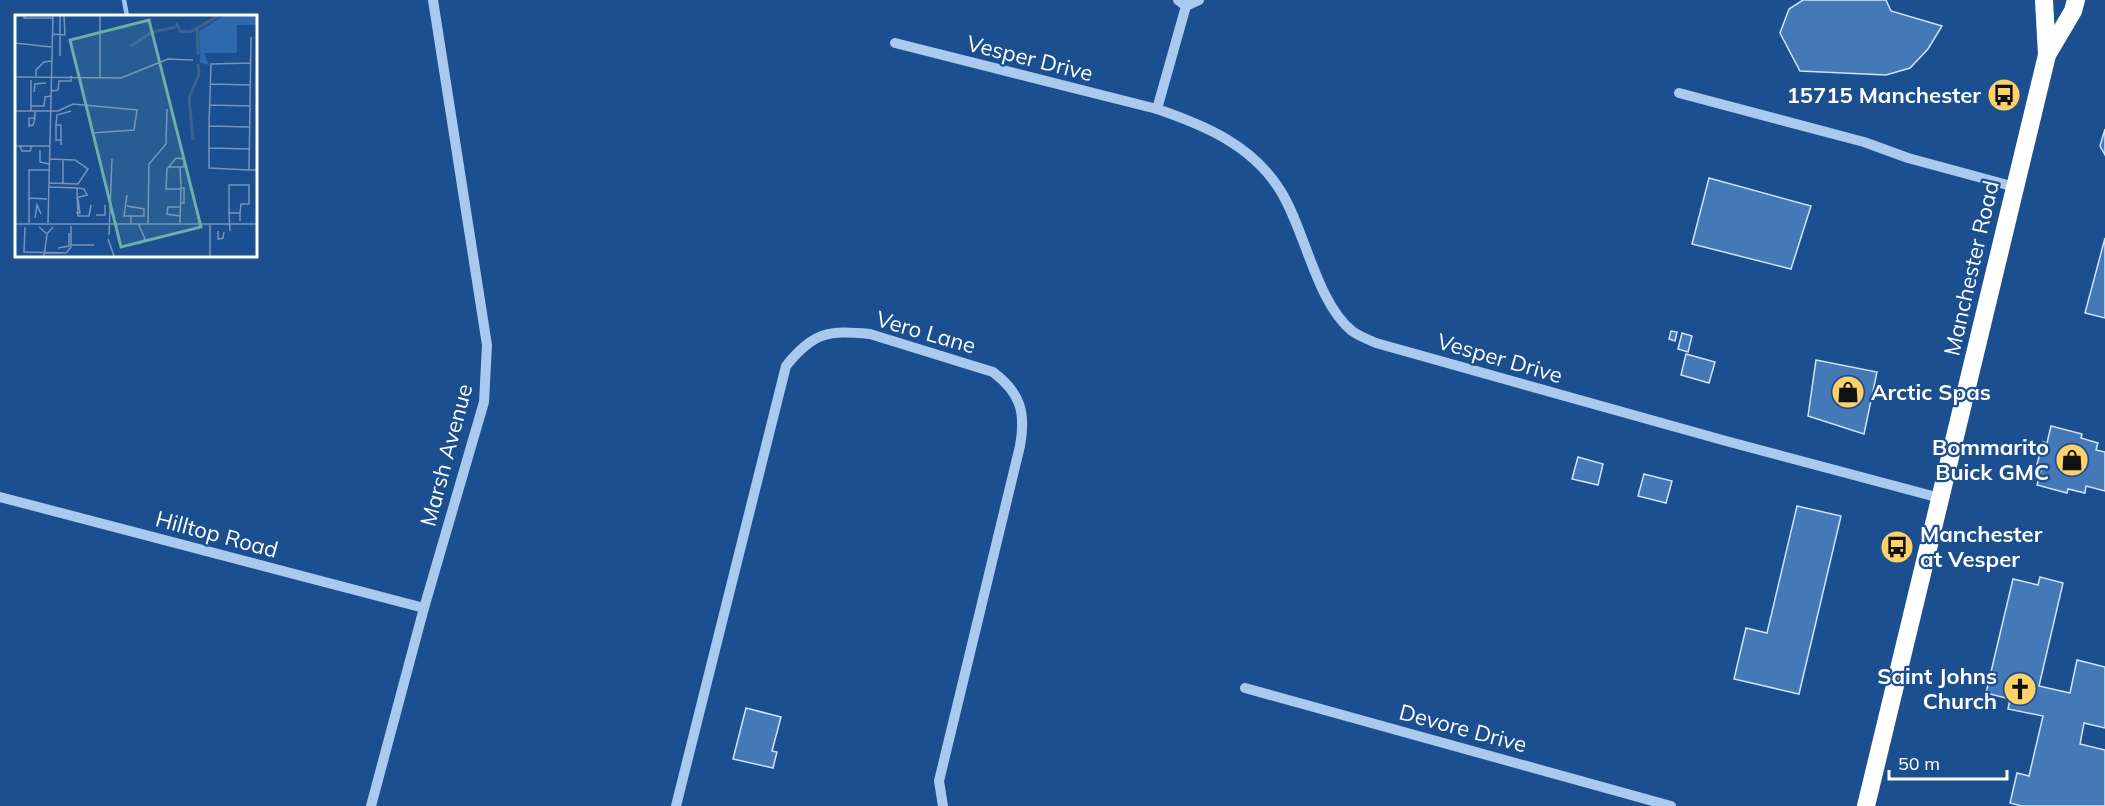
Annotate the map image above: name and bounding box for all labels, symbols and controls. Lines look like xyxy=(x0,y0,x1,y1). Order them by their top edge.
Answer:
inset map xyxy=(15,15,256,256)
street label: Vesper Drive xyxy=(964,29,1096,87)
bus stop icon: 15715 Manchester xyxy=(1986,77,2022,113)
place label: 15715 Manchester xyxy=(1787,81,1981,109)
street label: Manchester Road xyxy=(1937,178,2005,358)
street label: Vero Lane xyxy=(873,304,979,360)
street label: Vesper Drive xyxy=(1434,327,1566,389)
shop icon: Arctic Spas xyxy=(1830,374,1866,410)
place label: Arctic Spas xyxy=(1871,378,1991,406)
street label: Marsh Avenue xyxy=(414,381,478,529)
place label: Bommarito Buick GMC xyxy=(1932,433,2049,486)
shop icon: Bommarito Buick GMC xyxy=(2054,442,2090,478)
street label: Hilltop Road xyxy=(153,504,281,564)
place label: Manchester at Vesper xyxy=(1920,520,2043,573)
bus stop icon: Manchester at Vesper xyxy=(1879,529,1915,565)
place label: Saint Johns Church xyxy=(1877,662,1997,715)
church icon: Saint Johns Church xyxy=(2002,671,2038,707)
street label: Devore Drive xyxy=(1396,698,1530,758)
scale bar xyxy=(1889,743,2008,781)
text: 50 m xyxy=(1898,752,1940,775)

